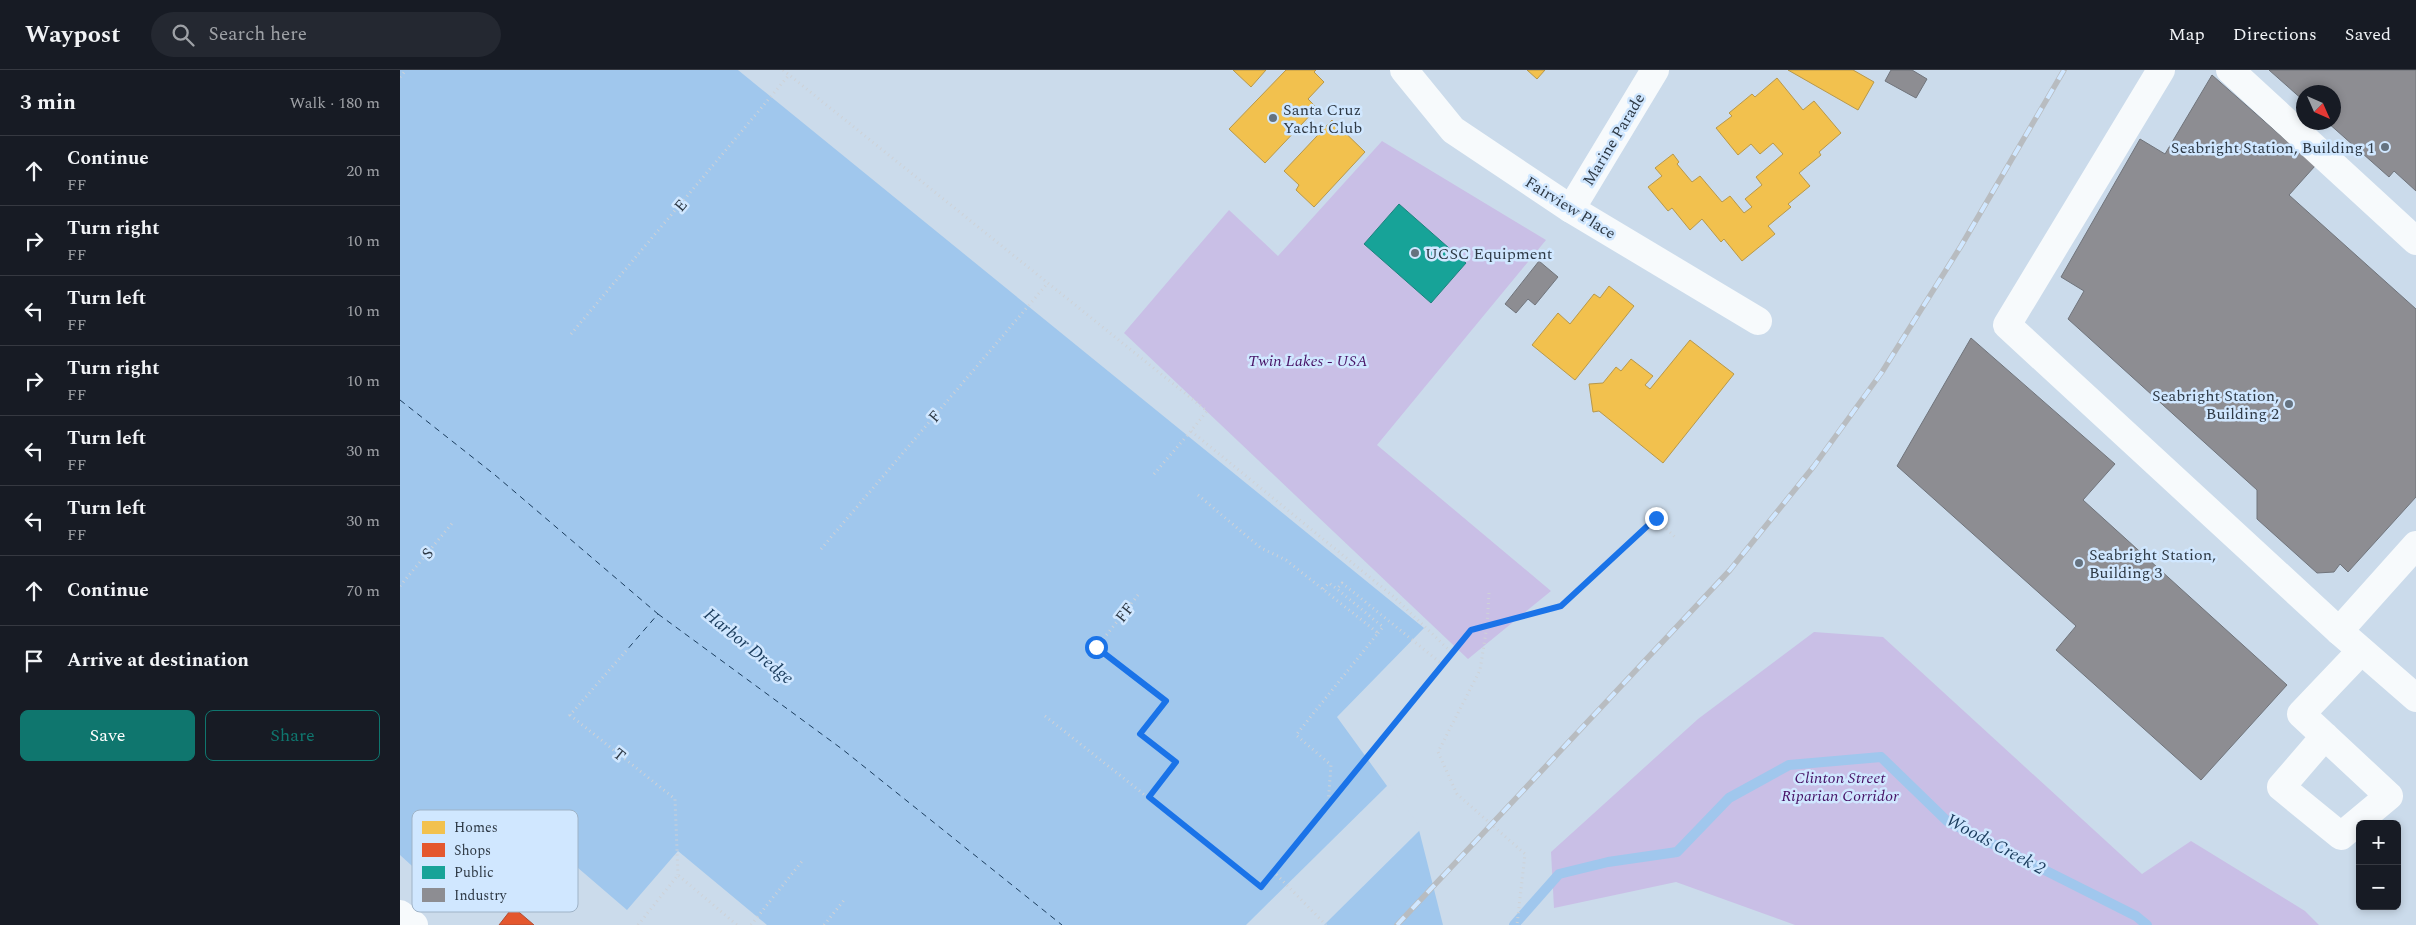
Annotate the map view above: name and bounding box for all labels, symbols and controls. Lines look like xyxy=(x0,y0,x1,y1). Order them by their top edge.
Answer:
search box xyxy=(151,12,501,57)
text: Waypost xyxy=(25,17,121,53)
text: Search here xyxy=(209,20,307,49)
icon: search xyxy=(169,21,197,49)
text: Map xyxy=(2169,21,2205,48)
text: Directions xyxy=(2233,21,2317,48)
text: Saved xyxy=(2345,21,2391,48)
north arrow xyxy=(2296,85,2341,130)
text: 3 min xyxy=(20,87,76,119)
street label: Marine Parade xyxy=(1577,89,1651,190)
text: Walk · 180 m xyxy=(289,91,380,115)
place label: Santa Cruz Yacht Club xyxy=(1283,98,1362,140)
marker: Santa Cruz Yacht Club xyxy=(1267,112,1279,124)
place label: Seabright Station, Building 1 xyxy=(2171,136,2375,160)
marker: Seabright Station, Building 1 xyxy=(2379,141,2391,153)
text: Continue xyxy=(67,144,149,173)
icon: ahead xyxy=(20,157,48,185)
text: 20 m xyxy=(346,159,380,183)
street label: Fairview Place xyxy=(1520,170,1621,245)
text: FF xyxy=(67,173,87,197)
street label: E xyxy=(668,194,693,217)
text: Turn right xyxy=(67,214,160,243)
icon: right xyxy=(20,227,48,255)
text: 10 m xyxy=(346,229,380,253)
place label: UCSC Equipment xyxy=(1425,242,1553,266)
text: FF xyxy=(67,243,87,267)
marker: UCSC Equipment xyxy=(1409,247,1421,259)
text: Turn left xyxy=(67,284,146,313)
icon: left xyxy=(20,297,48,325)
text: 10 m xyxy=(346,299,380,323)
text: FF xyxy=(67,313,87,337)
park label: Twin Lakes - USA xyxy=(1248,349,1368,373)
text: Turn right xyxy=(67,354,160,383)
icon: right xyxy=(20,367,48,395)
text: 10 m xyxy=(346,369,380,393)
text: FF xyxy=(67,383,87,407)
place label: Seabright Station, Building 2 xyxy=(2152,384,2279,426)
marker: Seabright Station, Building 2 xyxy=(2283,398,2295,410)
street label: F xyxy=(922,405,947,428)
text: Turn left xyxy=(67,424,146,453)
icon: left xyxy=(20,437,48,465)
text: 30 m xyxy=(346,439,380,463)
text: FF xyxy=(67,453,87,477)
text: Turn left xyxy=(67,494,146,523)
icon: left xyxy=(20,507,48,535)
route end xyxy=(1645,507,1668,530)
text: 30 m xyxy=(346,509,380,533)
text: FF xyxy=(67,523,87,547)
street label: S xyxy=(416,543,440,565)
place label: Seabright Station, Building 3 xyxy=(2089,543,2216,585)
marker: Seabright Station, Building 3 xyxy=(2073,557,2085,569)
text: Continue xyxy=(67,576,149,605)
icon: ahead xyxy=(20,577,48,605)
text: 70 m xyxy=(346,579,380,603)
street label: FF xyxy=(1109,597,1140,628)
water label: Harbor Dredge xyxy=(698,601,800,691)
route start xyxy=(1085,636,1108,659)
text: Arrive at destination xyxy=(67,646,249,675)
icon: arrive xyxy=(20,647,48,675)
button: Save xyxy=(20,710,195,761)
button: Share xyxy=(205,710,380,761)
street label: T xyxy=(608,742,631,768)
park label: Clinton Street Riparian Corridor xyxy=(1781,766,1899,808)
water label: Woods Creek 2 xyxy=(1941,807,2050,882)
legend xyxy=(412,810,578,912)
text: Homes xyxy=(454,817,498,838)
map controls xyxy=(2356,820,2401,910)
button: + xyxy=(2356,820,2401,865)
text: Shops xyxy=(454,840,491,861)
text: Public xyxy=(454,862,494,883)
button: − xyxy=(2356,865,2401,910)
text: Industry xyxy=(454,885,508,906)

